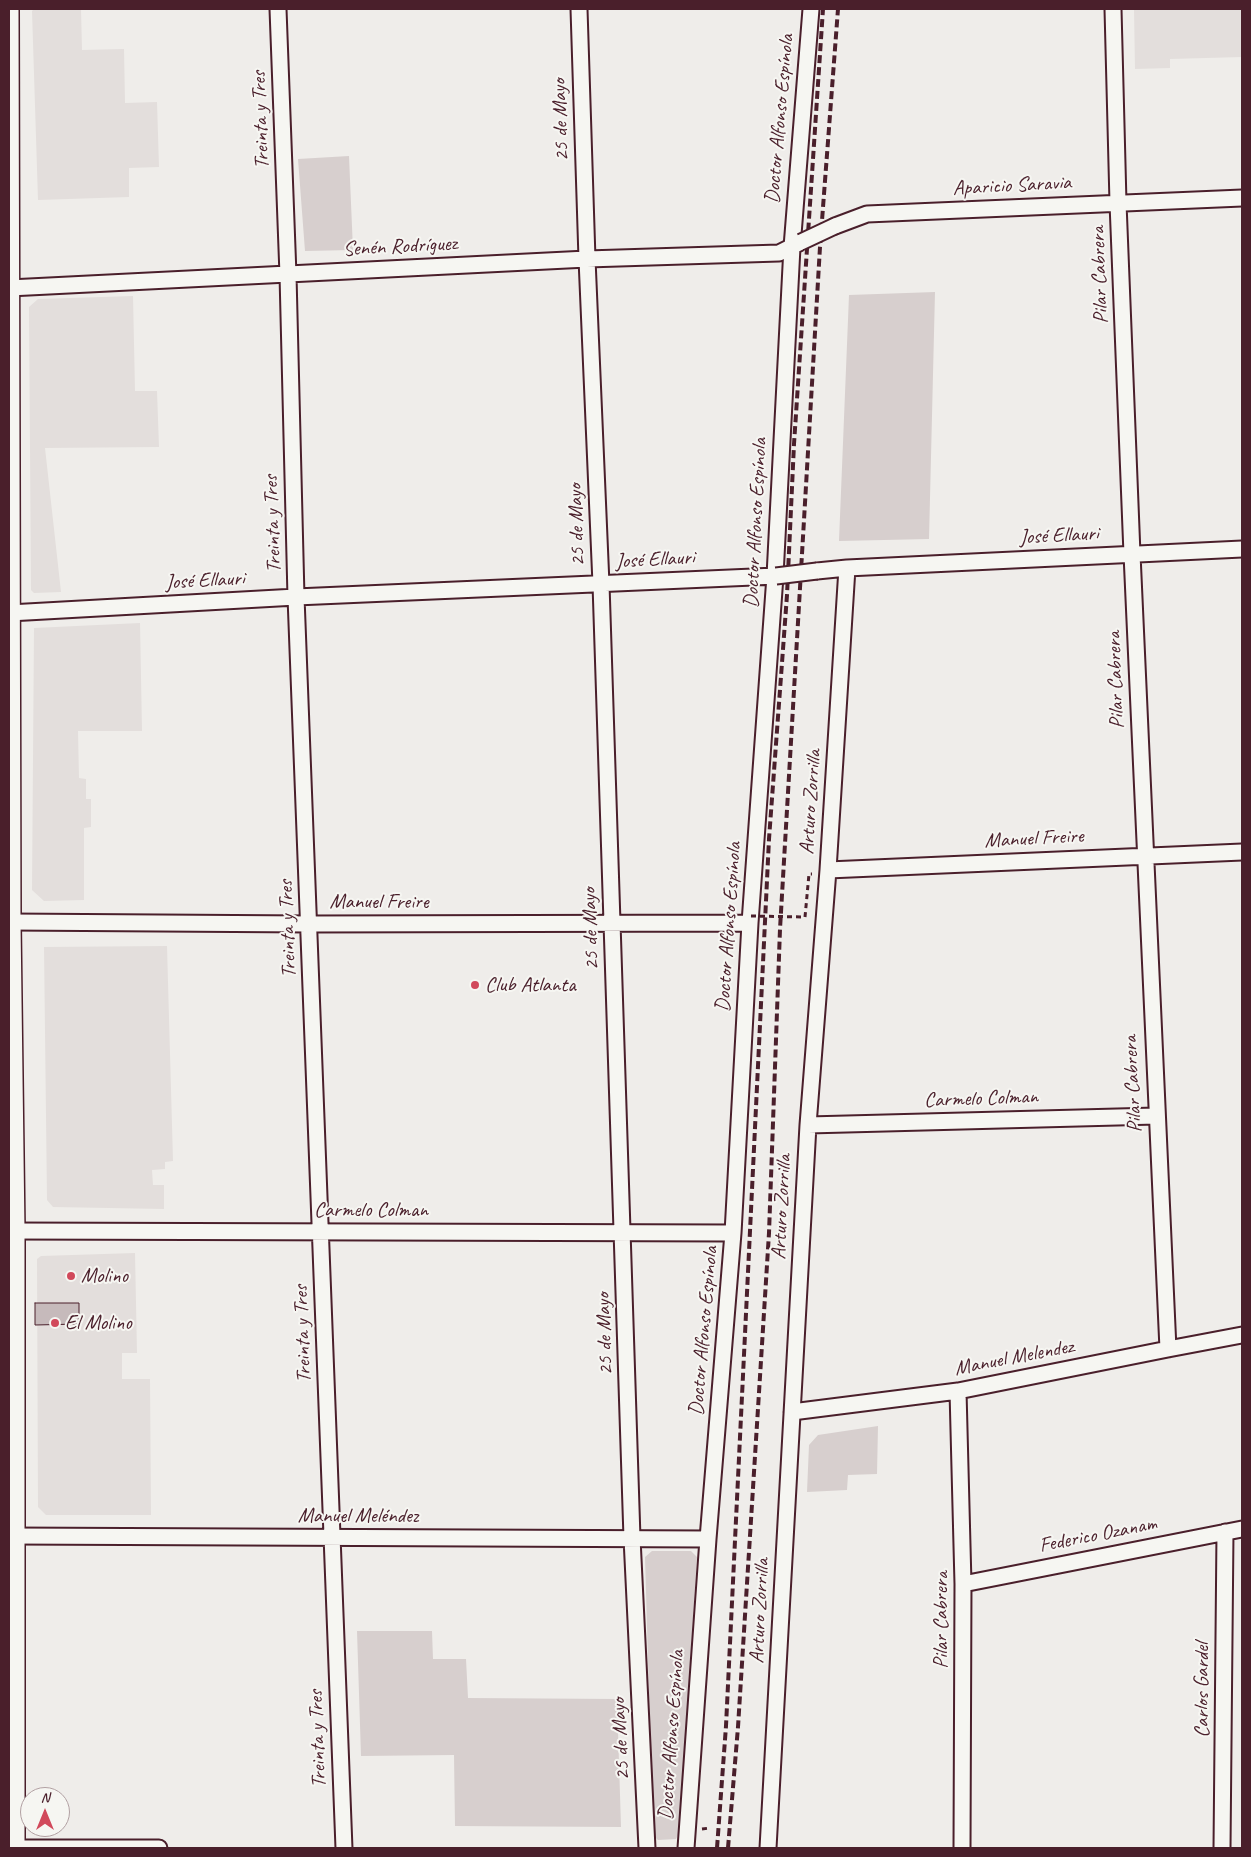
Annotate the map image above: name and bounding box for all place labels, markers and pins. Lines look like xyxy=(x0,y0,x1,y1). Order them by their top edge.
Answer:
place label: Club Atlanta xyxy=(485,972,576,998)
marker: Club Atlanta xyxy=(469,979,481,991)
place label: Molino xyxy=(81,1263,128,1289)
marker: Molino xyxy=(65,1270,77,1282)
place label: El Molino xyxy=(65,1310,132,1336)
marker: El Molino xyxy=(49,1317,61,1329)

